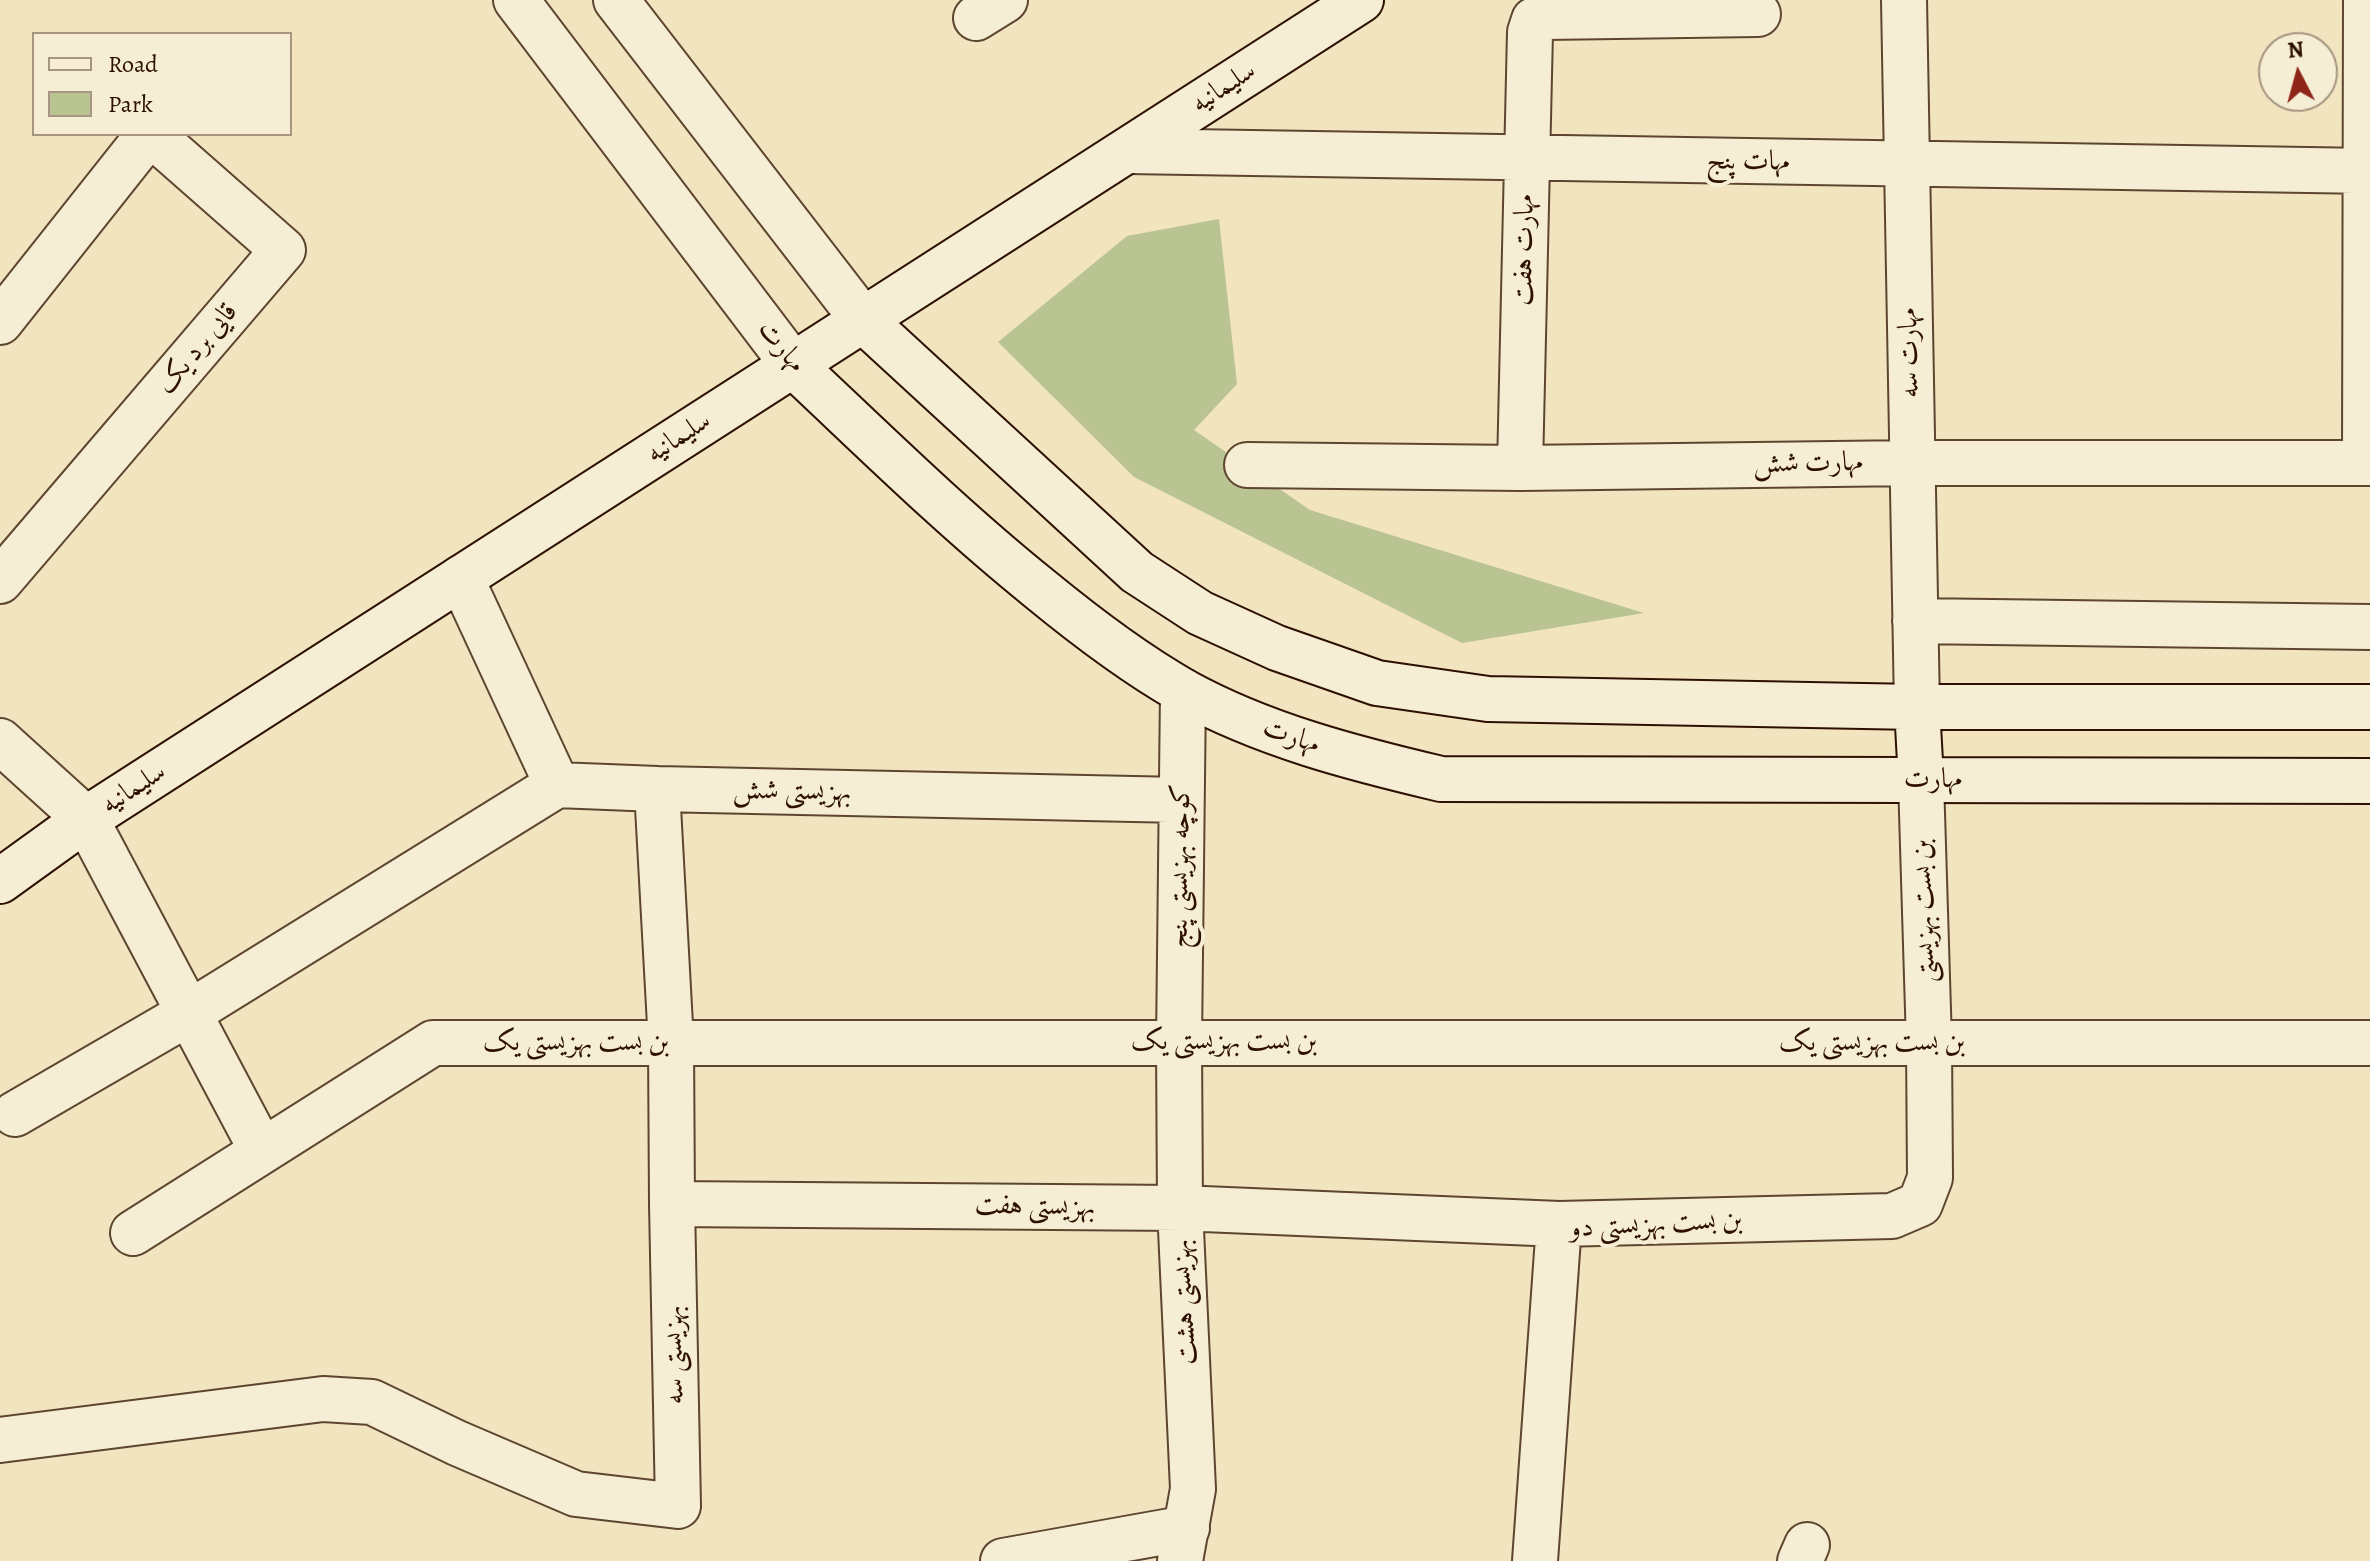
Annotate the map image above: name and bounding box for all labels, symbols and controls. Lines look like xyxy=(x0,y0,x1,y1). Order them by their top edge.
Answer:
legend xyxy=(32,32,292,136)
north arrow xyxy=(2258,32,2338,112)
text: N xyxy=(2286,34,2305,66)
text: Road xyxy=(108,48,158,80)
street label: سلیمانیه xyxy=(1185,55,1263,121)
text: Park xyxy=(108,88,153,120)
street label: مهات پنج xyxy=(1706,144,1790,180)
street label: مهارت هفت xyxy=(1507,194,1543,306)
street label: قایی برد یک xyxy=(150,296,246,402)
street label: مهارت سه xyxy=(1892,308,1928,398)
street label: مهارت xyxy=(749,314,813,380)
street label: سلیمانیه xyxy=(640,405,718,471)
street label: مهارت شش xyxy=(1753,446,1863,482)
street label: مهارت xyxy=(1258,712,1324,762)
street label: سلیمانیه xyxy=(95,756,173,822)
street label: مهارت xyxy=(1904,763,1962,797)
street label: بهزیستی شش xyxy=(732,774,852,810)
street label: کوچه بهزیستی پنج xyxy=(1163,783,1199,949)
street label: بن بست بهزیستی xyxy=(1906,839,1944,983)
street label: بن بست بهزیستی یک xyxy=(1131,1025,1317,1059)
street label: بن بست بهزیستی یک xyxy=(483,1026,669,1060)
street label: بن بست بهزیستی یک xyxy=(1779,1026,1965,1060)
street label: بهزیستی هفت xyxy=(974,1189,1096,1225)
street label: بن بست بهزیستی دو xyxy=(1569,1204,1743,1246)
street label: بهزیستی هشت xyxy=(1165,1238,1205,1366)
street label: بهزیستی سه xyxy=(657,1305,693,1405)

